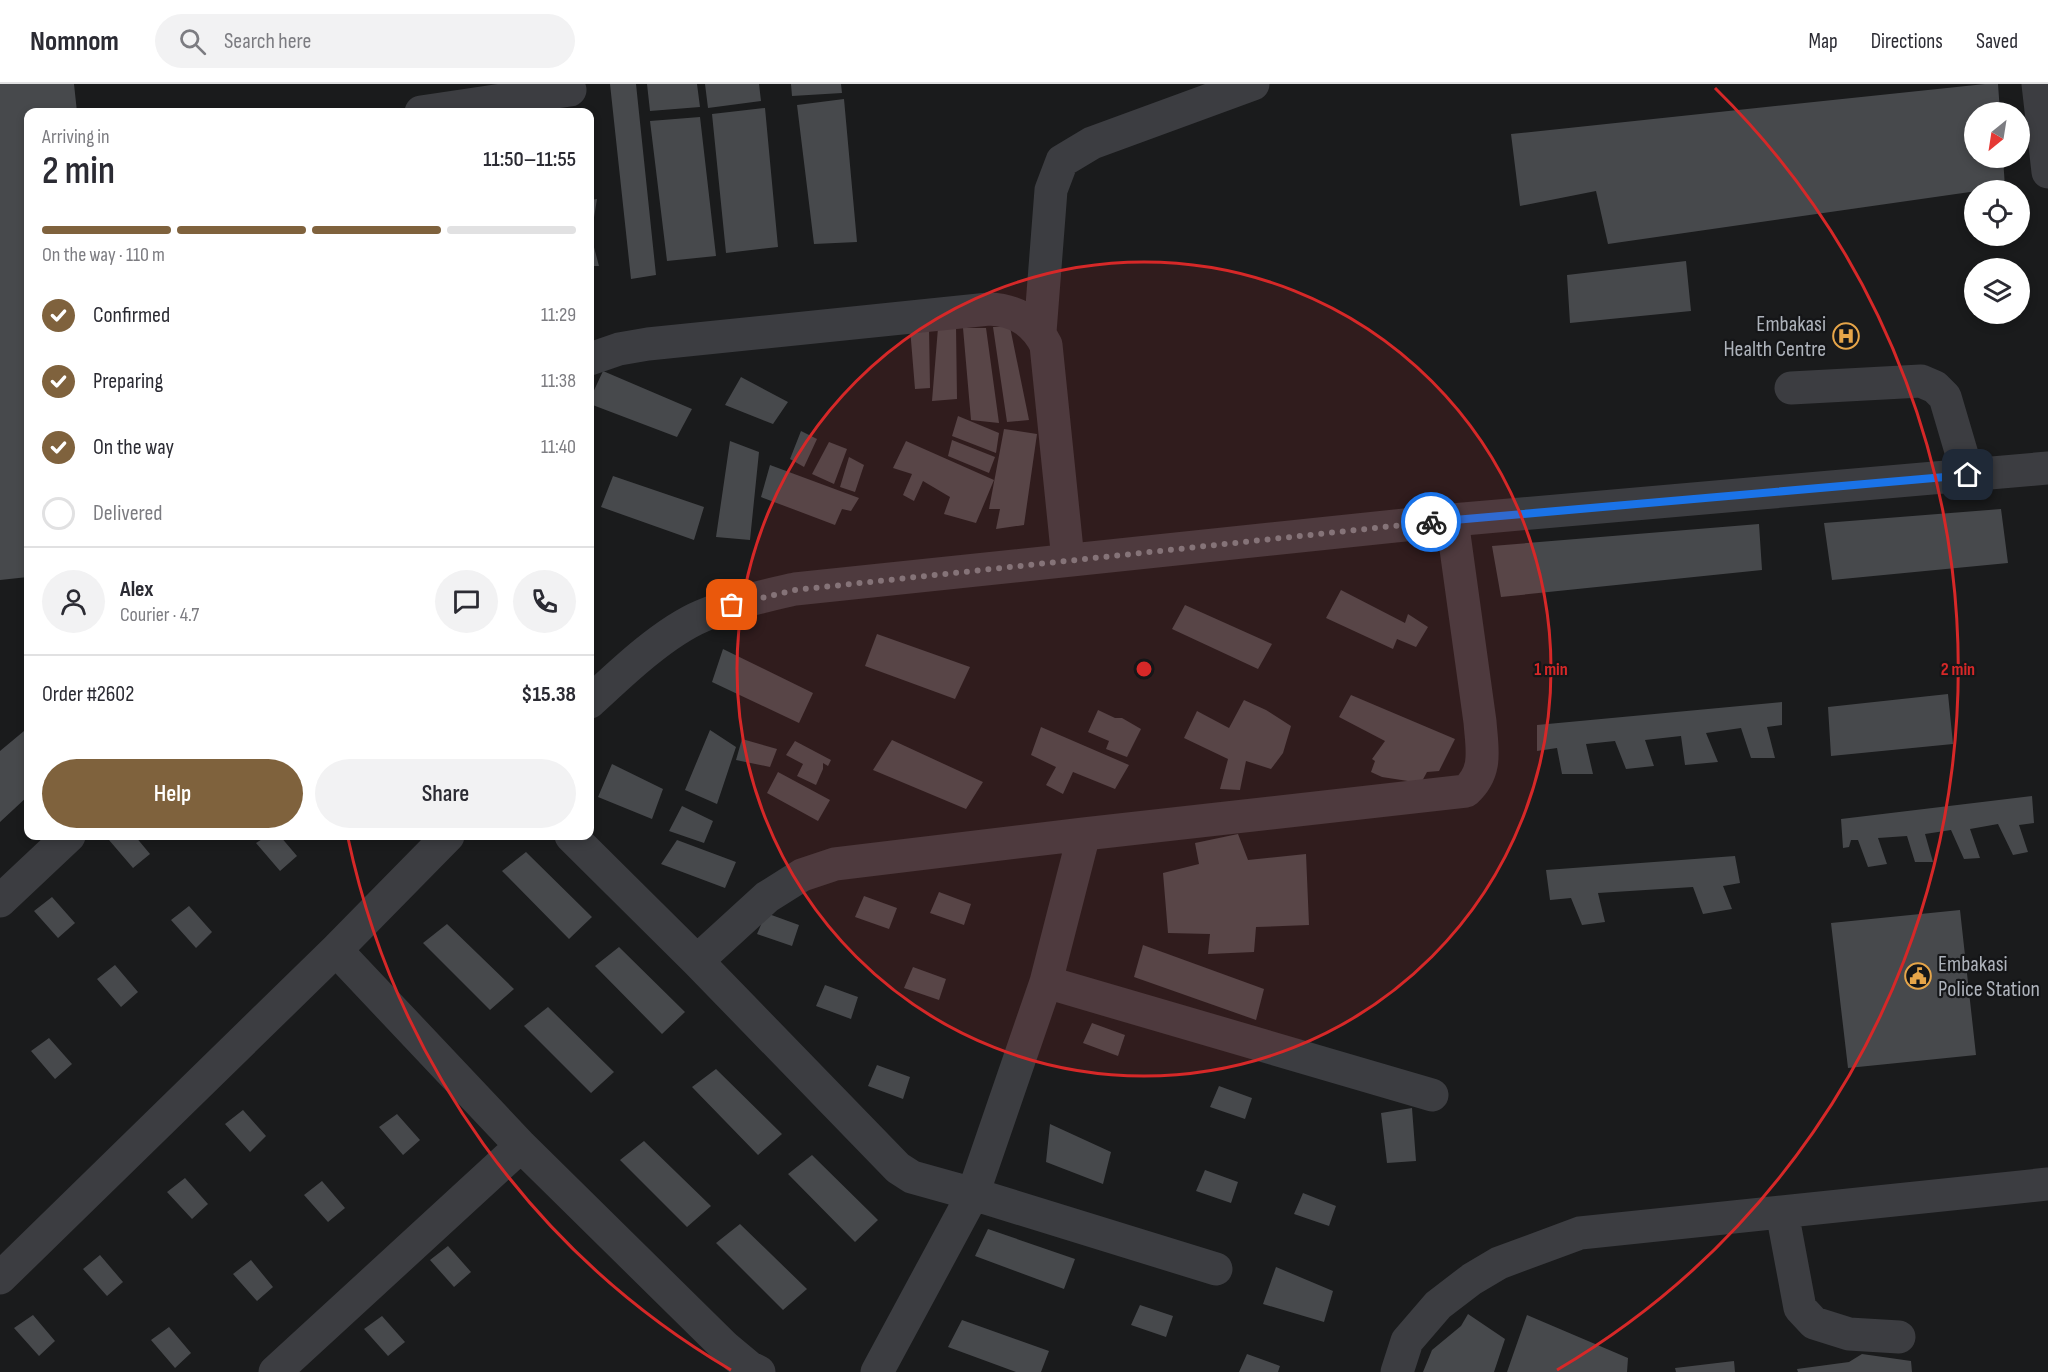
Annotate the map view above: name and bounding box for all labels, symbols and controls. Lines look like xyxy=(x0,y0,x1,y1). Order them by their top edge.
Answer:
search box xyxy=(155,14,575,68)
text: Nomnom xyxy=(30,25,119,58)
icon: search xyxy=(176,25,209,58)
text: Search here xyxy=(224,28,311,55)
text: Map xyxy=(1808,29,1838,54)
text: Directions xyxy=(1871,29,1943,54)
text: Saved xyxy=(1976,29,2018,54)
north arrow xyxy=(1964,102,2030,168)
map controls xyxy=(1964,102,2030,324)
text: Arriving in xyxy=(42,125,110,149)
text: 11:50–11:55 xyxy=(483,146,576,173)
text: 2 min xyxy=(42,148,115,195)
button: locate xyxy=(1964,180,2030,246)
text: On the way · 110 m xyxy=(42,243,165,267)
button: layers xyxy=(1964,258,2030,324)
icon: check xyxy=(42,299,75,332)
text: Confirmed xyxy=(93,302,170,329)
text: 11:29 xyxy=(541,303,576,327)
place label: Embakasi Health Centre xyxy=(1723,311,1826,363)
hospital icon: Embakasi Health Centre xyxy=(1831,321,1861,351)
icon: check xyxy=(42,365,75,398)
text: Preparing xyxy=(93,368,163,395)
text: 11:38 xyxy=(541,369,576,393)
icon: check xyxy=(42,431,75,464)
text: On the way xyxy=(93,434,174,461)
text: 11:40 xyxy=(541,435,576,459)
pin xyxy=(1942,449,1993,500)
icon: home xyxy=(1951,458,1984,491)
courier xyxy=(1401,492,1461,552)
text: Delivered xyxy=(93,500,162,527)
icon: bike xyxy=(1415,506,1448,539)
button: person xyxy=(42,570,105,633)
button: chat xyxy=(435,570,498,633)
button: phone xyxy=(513,570,576,633)
text: Alex xyxy=(120,576,153,603)
pin xyxy=(706,579,757,630)
icon: bag xyxy=(715,588,748,621)
text: Courier · 4.7 xyxy=(120,603,199,627)
centre of rings xyxy=(1134,659,1154,679)
text: 1 min xyxy=(1534,659,1568,680)
text: 2 min xyxy=(1941,659,1975,680)
text: Order #2602 xyxy=(42,681,134,708)
text: $15.38 xyxy=(521,681,576,708)
button: Help xyxy=(42,759,303,828)
button: Share xyxy=(315,759,576,828)
place label: Embakasi Police Station xyxy=(1938,951,2040,1003)
public building icon: Embakasi Police Station xyxy=(1903,961,1933,991)

